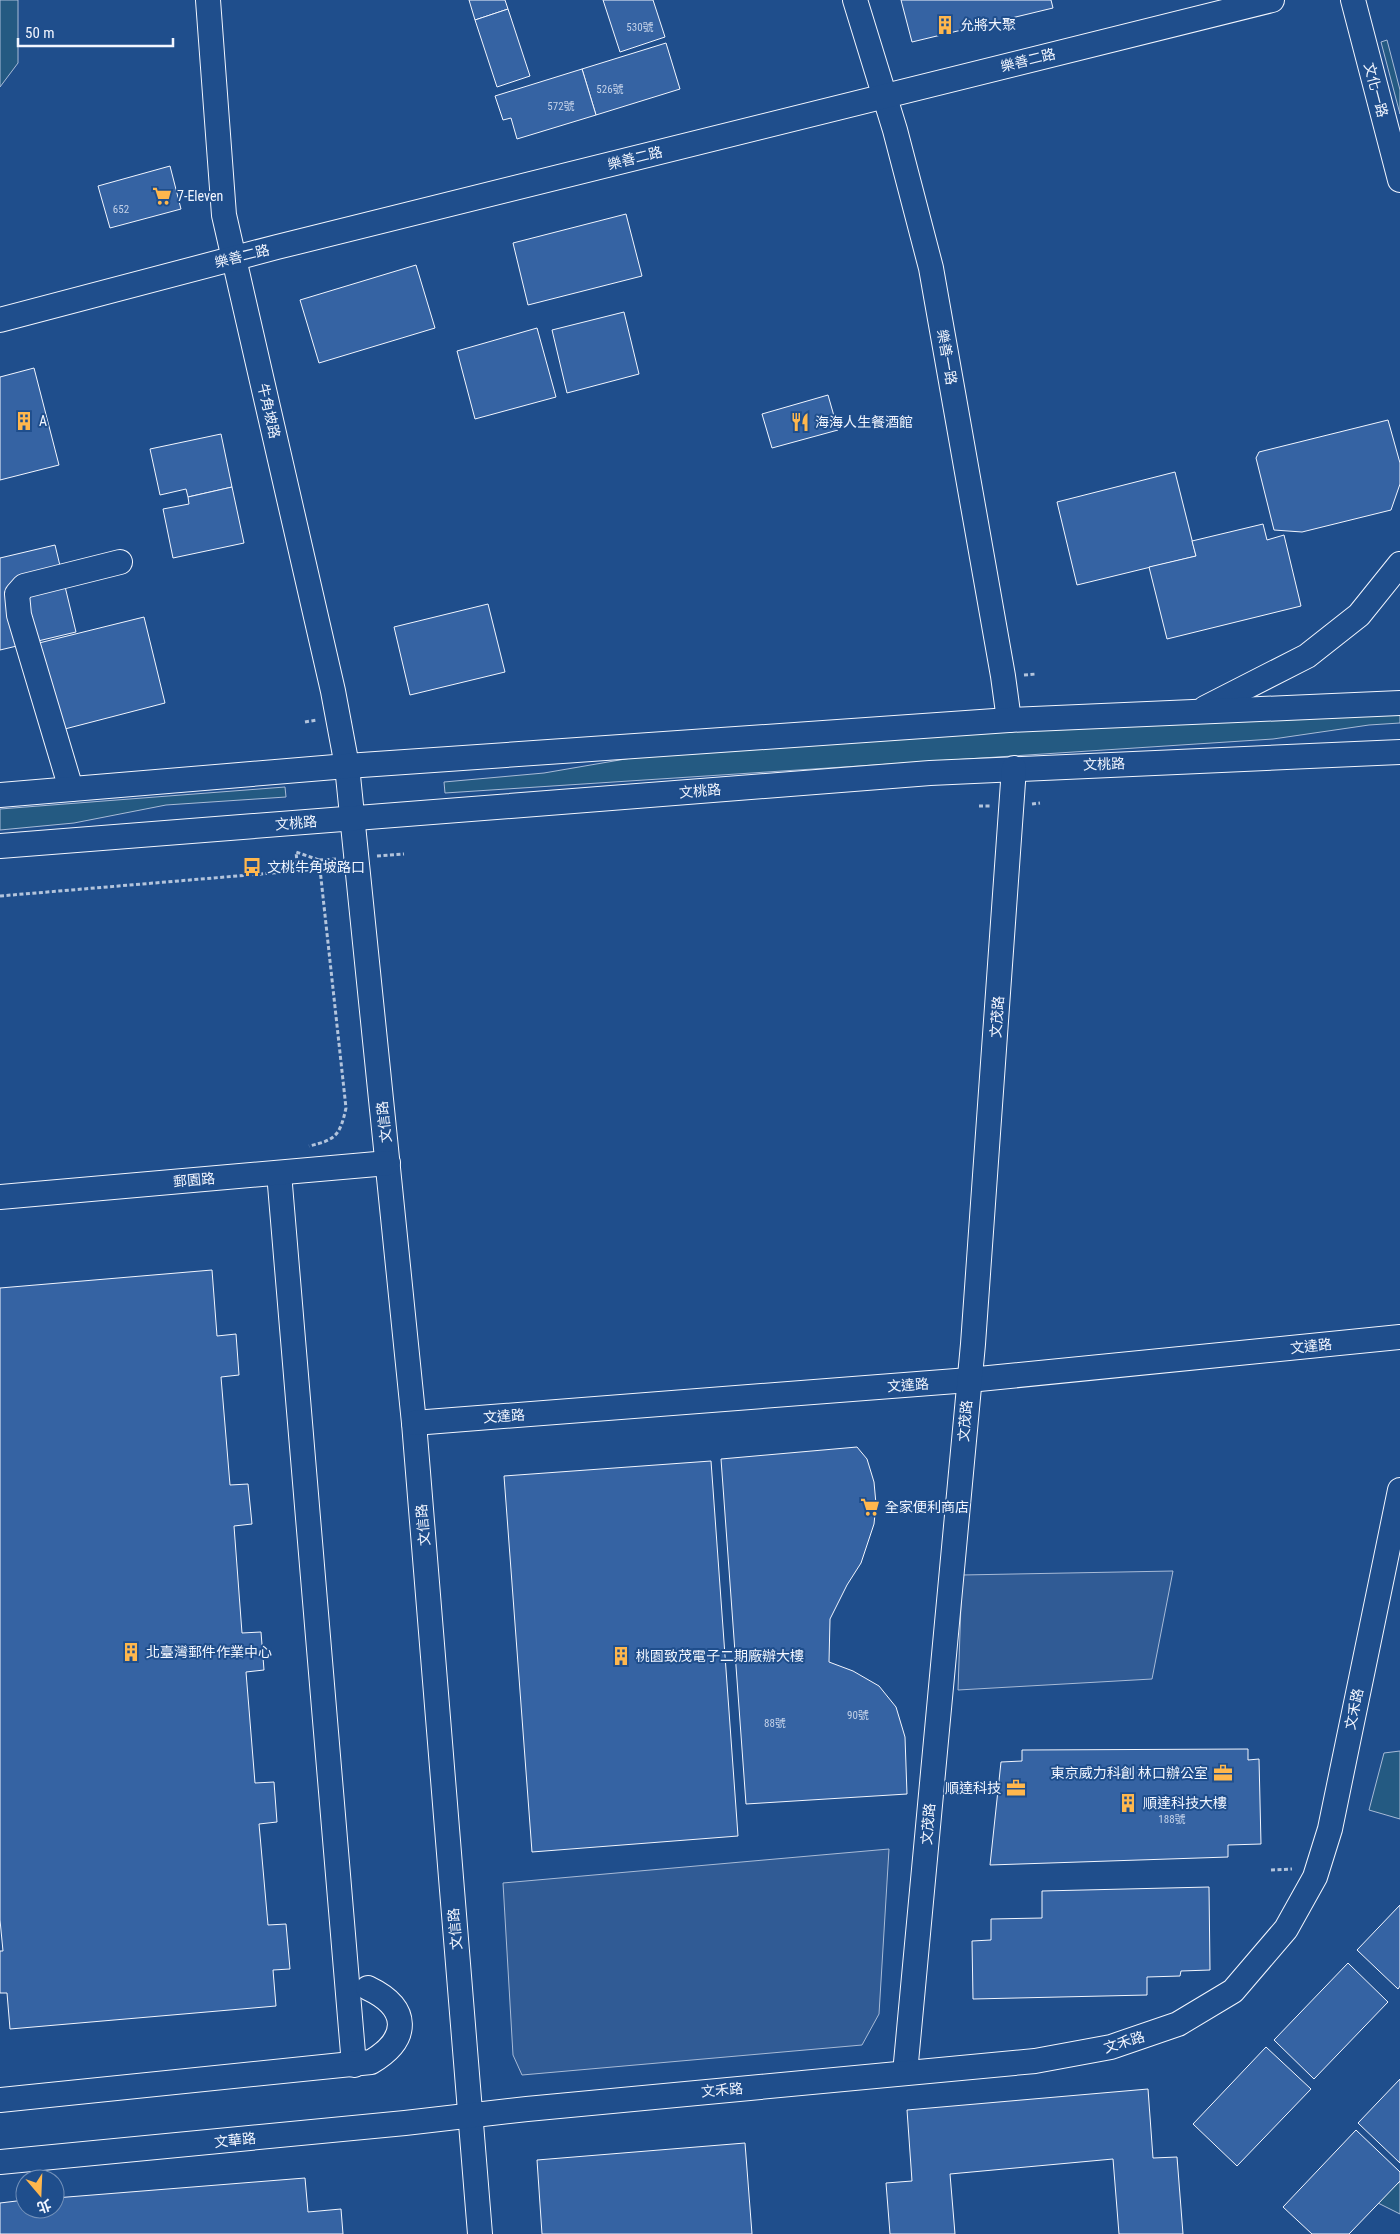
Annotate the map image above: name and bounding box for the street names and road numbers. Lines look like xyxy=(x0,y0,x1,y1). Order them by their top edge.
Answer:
street label: 樂善二路 xyxy=(999,45,1057,75)
street label: 文化一路 xyxy=(1361,61,1391,119)
street label: 樂善二路 xyxy=(606,143,664,173)
street label: 樂善二路 xyxy=(213,241,271,271)
street label: 樂善一路 xyxy=(934,328,960,386)
street label: 牛角坡路 xyxy=(255,382,283,440)
street label: 文桃路 xyxy=(1083,755,1125,773)
street label: 文桃路 xyxy=(678,781,722,801)
street label: 文桃路 xyxy=(274,813,318,833)
street label: 文茂路 xyxy=(988,995,1006,1039)
street label: 文信路 xyxy=(374,1100,394,1144)
street label: 郵園路 xyxy=(172,1170,216,1190)
street label: 文達路 xyxy=(1289,1336,1333,1356)
street label: 文達路 xyxy=(886,1376,930,1394)
street label: 文茂路 xyxy=(955,1399,975,1443)
street label: 文達路 xyxy=(482,1407,526,1425)
street label: 文信路 xyxy=(413,1503,433,1547)
street label: 文禾路 xyxy=(1342,1687,1366,1731)
street label: 文茂路 xyxy=(918,1802,938,1846)
street label: 文信路 xyxy=(445,1907,465,1951)
street label: 文禾路 xyxy=(1102,2028,1146,2056)
street label: 文禾路 xyxy=(700,2080,744,2100)
street label: 文華路 xyxy=(213,2130,257,2150)

